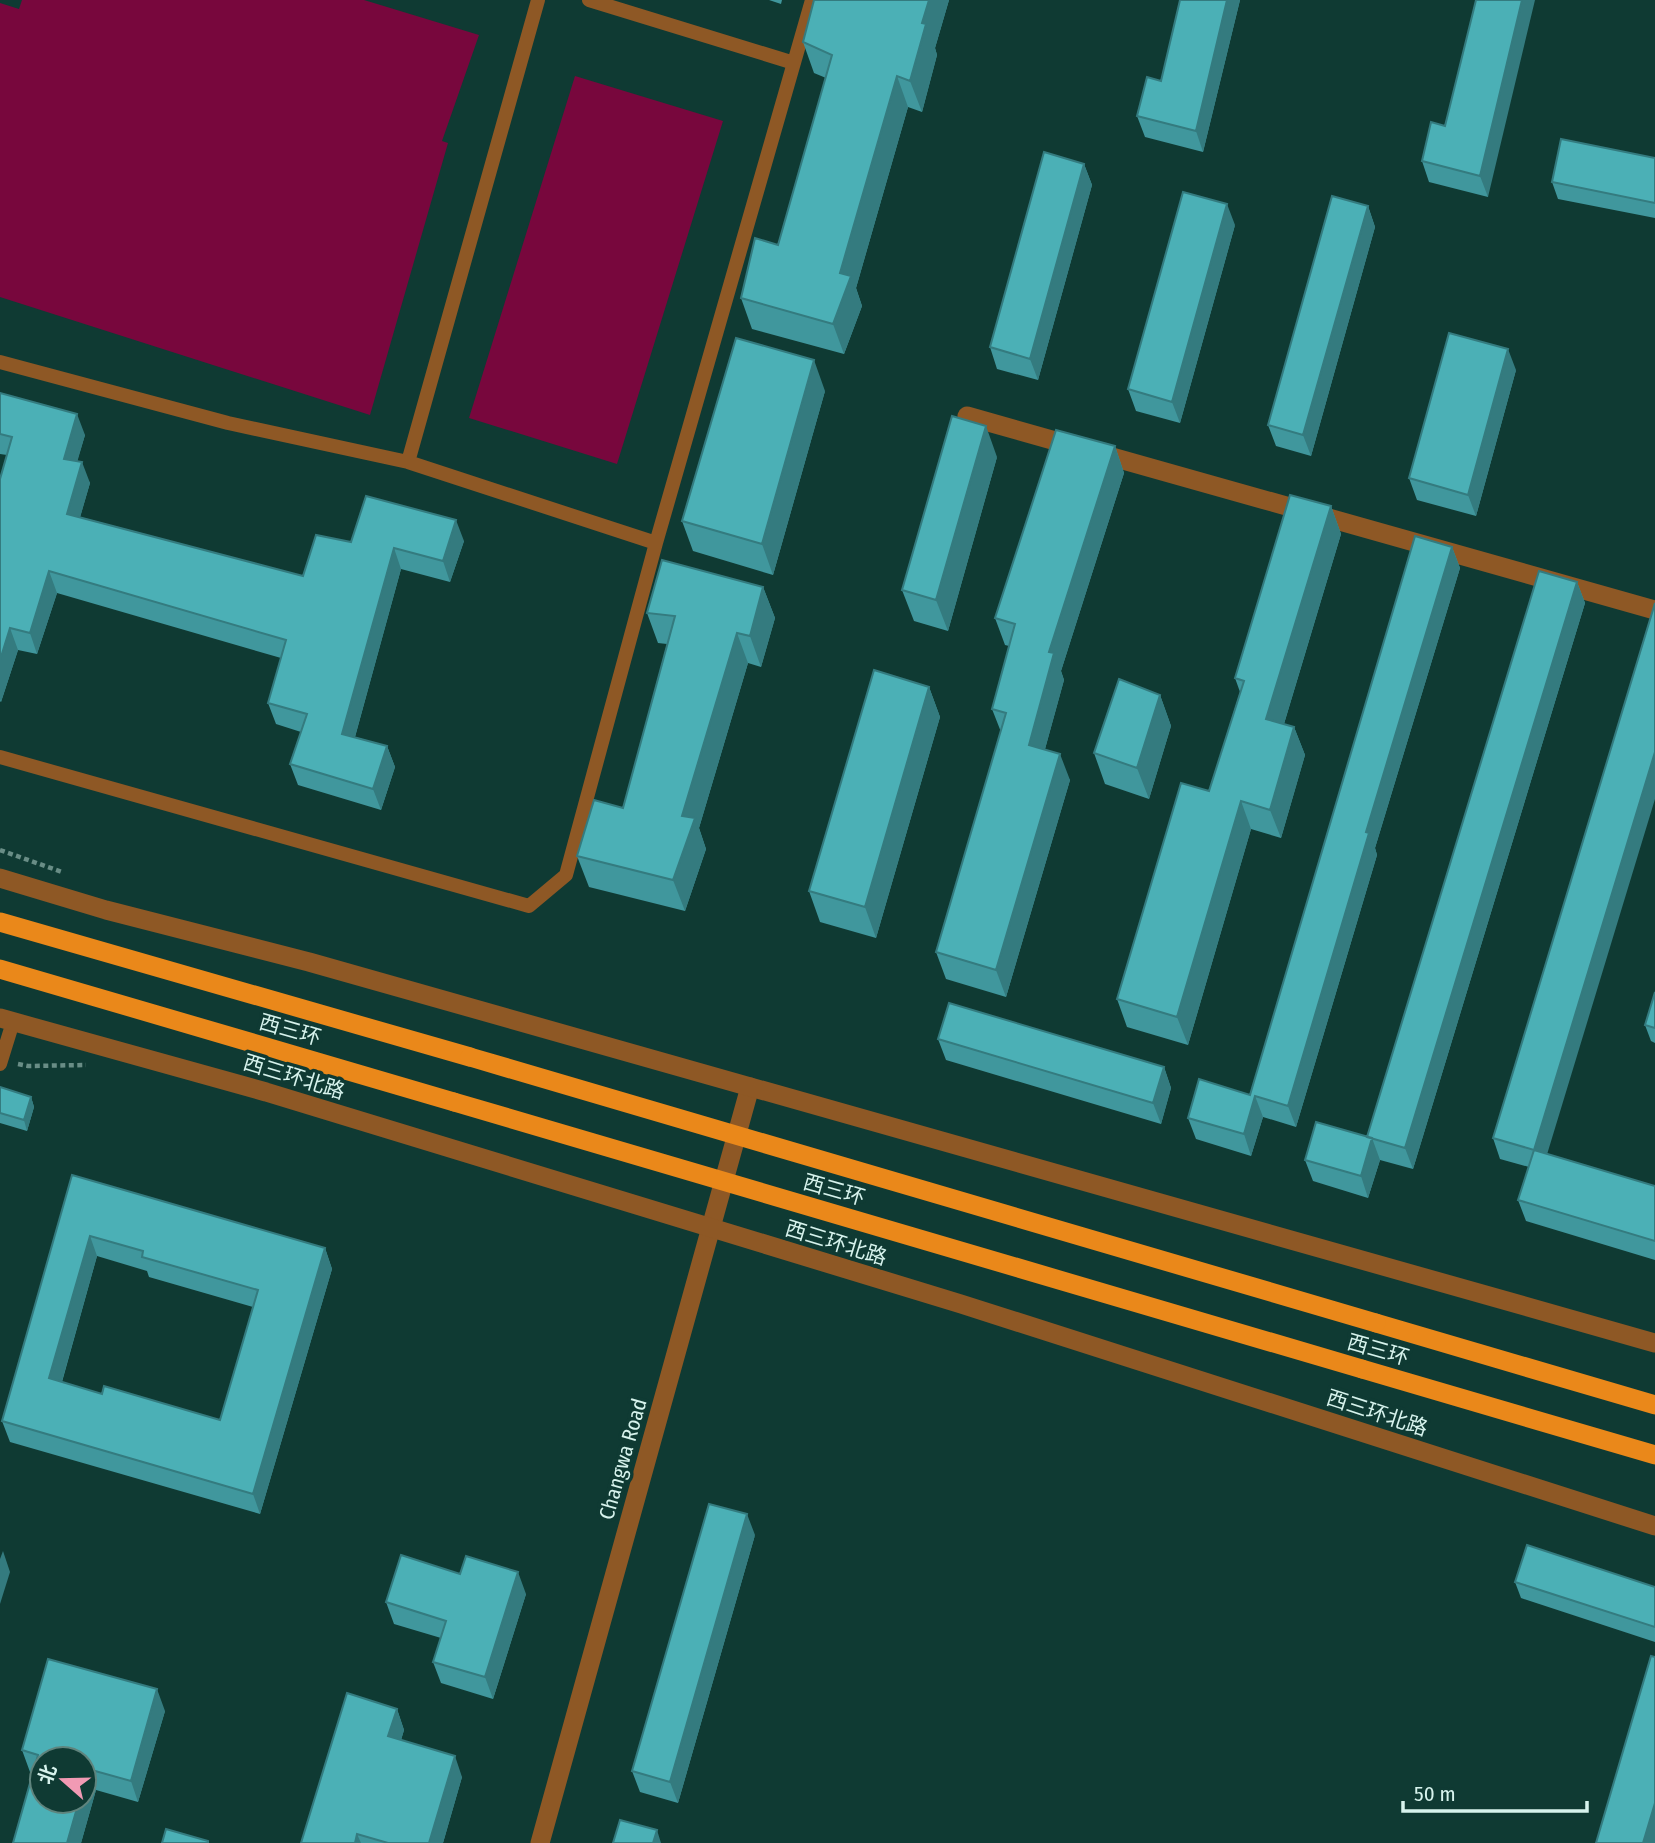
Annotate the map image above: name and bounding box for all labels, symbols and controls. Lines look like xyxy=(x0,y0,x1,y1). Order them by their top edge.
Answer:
street label: 西三环 xyxy=(256,1009,324,1051)
street label: 西三环北路 xyxy=(240,1049,348,1105)
street label: 西三环 xyxy=(800,1169,868,1211)
street label: 西三环北路 xyxy=(782,1215,890,1271)
street label: 西三环 xyxy=(1344,1329,1412,1371)
street label: 西三环北路 xyxy=(1323,1384,1431,1442)
street label: Changwa Road xyxy=(593,1395,653,1523)
north arrow xyxy=(28,1745,98,1815)
text: 北 xyxy=(33,1761,62,1787)
scale bar xyxy=(1403,1770,1587,1814)
text: 50 m xyxy=(1414,1781,1456,1807)

